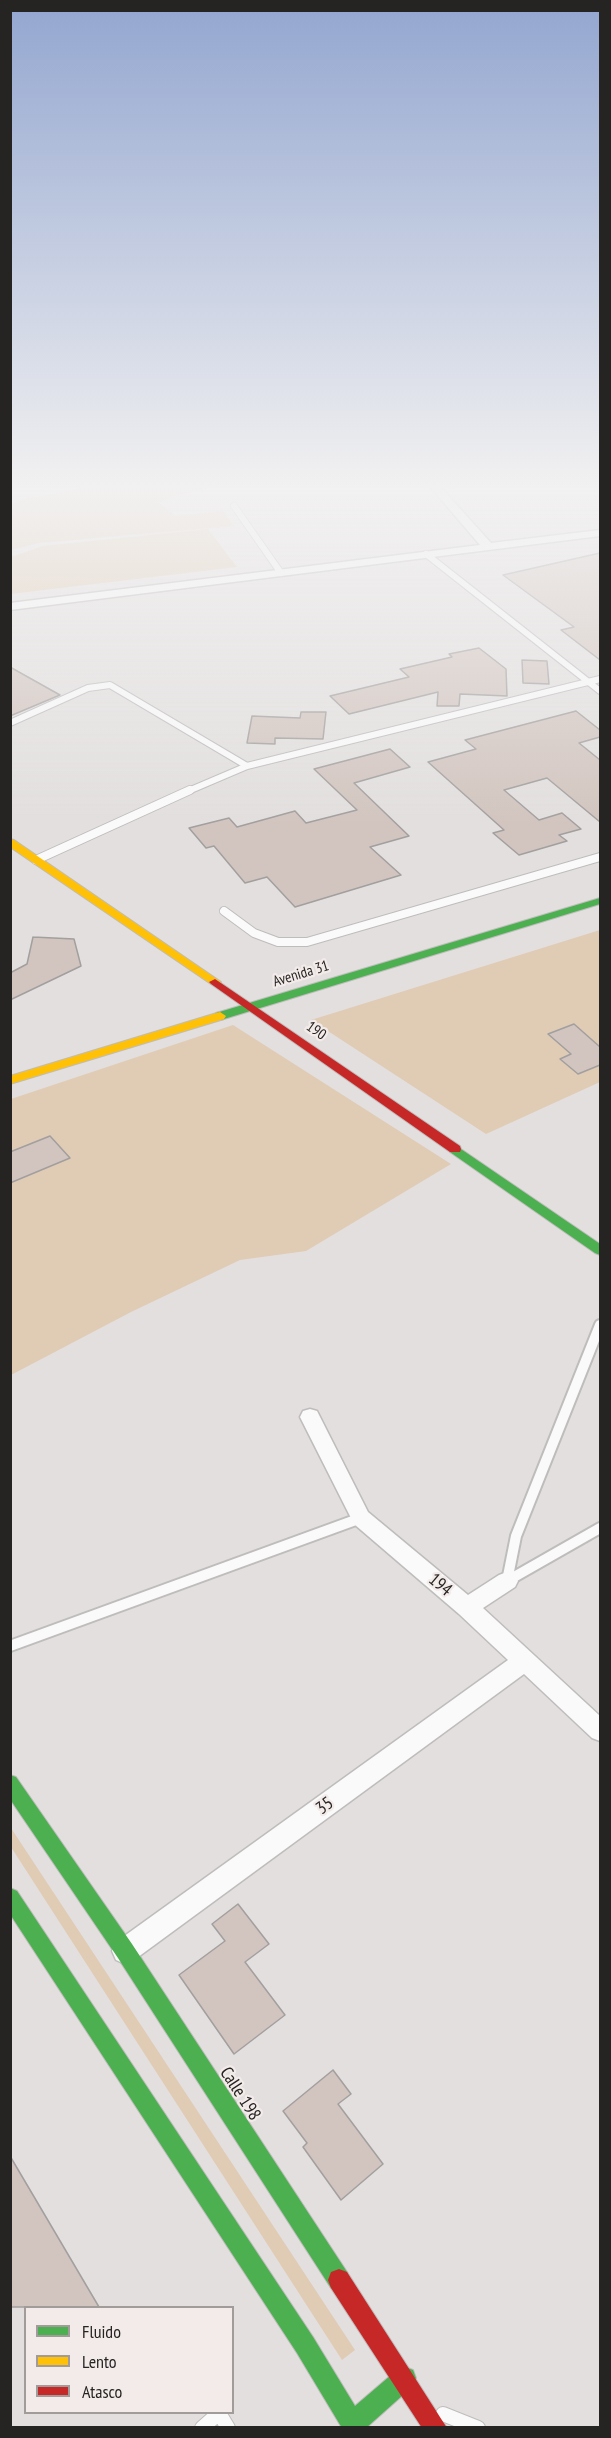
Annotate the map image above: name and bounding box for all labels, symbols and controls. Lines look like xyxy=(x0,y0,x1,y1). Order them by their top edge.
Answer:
street label: Avenida 31 xyxy=(271,957,331,991)
street label: 190 xyxy=(303,1018,329,1044)
street label: 194 xyxy=(424,1569,456,1601)
street label: 35 xyxy=(312,1793,338,1819)
street label: Calle 198 xyxy=(215,2063,265,2125)
legend xyxy=(24,2306,234,2414)
text: Fluido xyxy=(82,2320,121,2343)
text: Lento xyxy=(82,2350,117,2373)
text: Atasco xyxy=(82,2380,122,2403)

